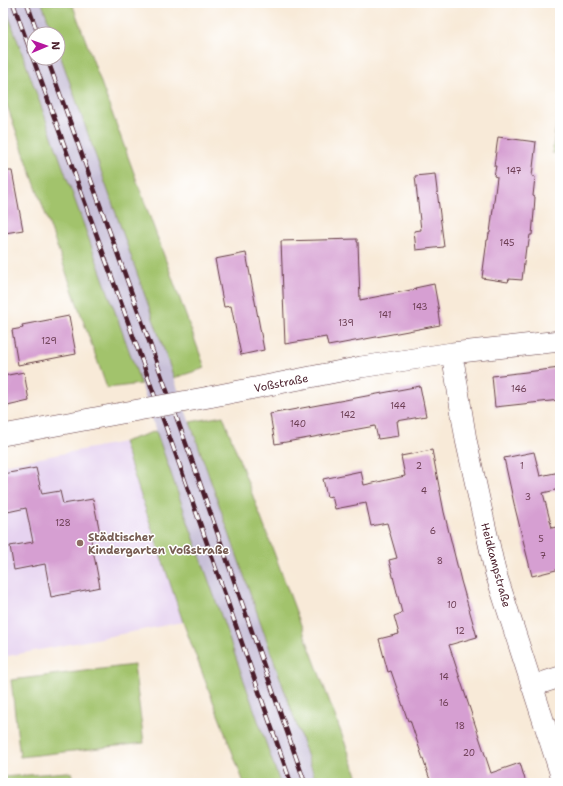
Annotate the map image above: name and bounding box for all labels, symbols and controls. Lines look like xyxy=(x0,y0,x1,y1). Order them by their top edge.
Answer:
north arrow xyxy=(26,26,66,66)
text: N xyxy=(48,41,63,51)
house number: 147 xyxy=(506,165,522,177)
house number: 145 xyxy=(500,237,514,249)
house number: 143 xyxy=(412,301,428,313)
house number: 141 xyxy=(379,309,391,321)
house number: 139 xyxy=(338,317,354,329)
house number: 129 xyxy=(41,335,57,347)
street label: Voßstraße xyxy=(253,371,310,396)
house number: 146 xyxy=(511,383,527,395)
house number: 144 xyxy=(390,400,406,412)
house number: 142 xyxy=(340,409,356,421)
house number: 140 xyxy=(290,418,306,430)
house number: 2 xyxy=(416,460,422,472)
house number: 1 xyxy=(520,460,524,472)
house number: 4 xyxy=(421,485,427,497)
house number: 3 xyxy=(525,491,531,503)
house number: 128 xyxy=(55,517,71,529)
street label: Heidkampstraße xyxy=(477,521,514,609)
house number: 6 xyxy=(430,525,436,537)
place label: Städtischer Kindergarten Voßstraße xyxy=(88,530,229,558)
house number: 5 xyxy=(538,533,544,545)
marker: Städtischer Kindergarten Voßstraße xyxy=(75,538,85,548)
house number: 7 xyxy=(540,550,546,562)
house number: 8 xyxy=(437,555,443,567)
house number: 10 xyxy=(447,599,457,611)
house number: 12 xyxy=(455,625,465,637)
house number: 14 xyxy=(439,671,449,683)
house number: 16 xyxy=(439,697,449,709)
house number: 18 xyxy=(455,720,465,732)
house number: 20 xyxy=(463,747,475,759)

